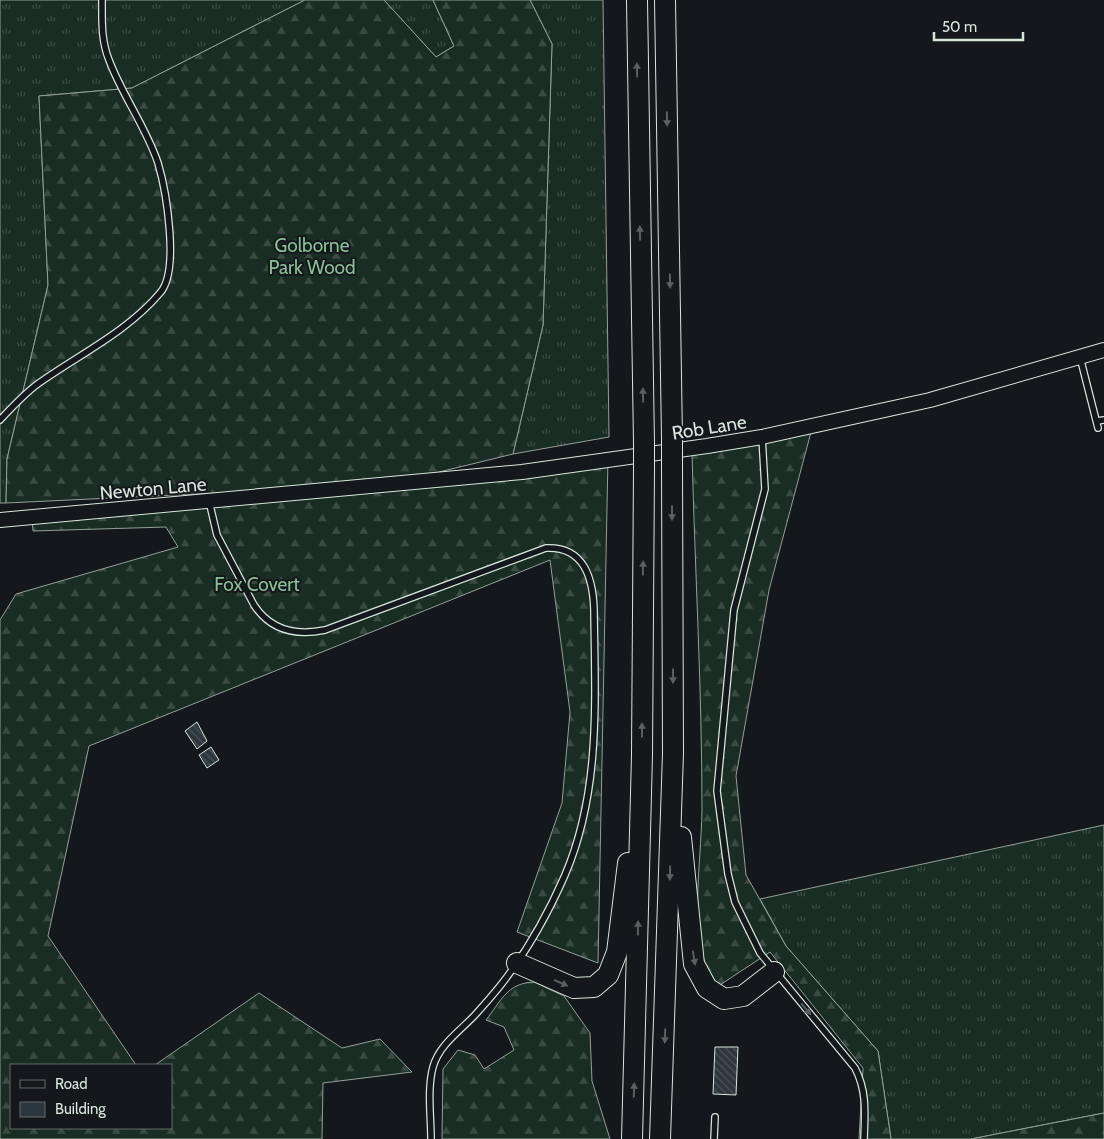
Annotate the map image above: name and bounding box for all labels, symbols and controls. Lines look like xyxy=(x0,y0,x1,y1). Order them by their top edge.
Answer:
scale bar xyxy=(934,10,1023,42)
text: 50 m xyxy=(942,18,977,36)
one-way arrow xyxy=(633,62,641,78)
one-way arrow xyxy=(663,111,671,127)
one-way arrow xyxy=(636,224,644,240)
park label: Golborne Park Wood xyxy=(268,234,356,279)
one-way arrow xyxy=(666,273,674,289)
one-way arrow xyxy=(639,387,647,403)
street label: Rob Lane xyxy=(670,410,748,445)
street label: Newton Lane xyxy=(99,472,208,505)
one-way arrow xyxy=(668,506,676,522)
one-way arrow xyxy=(639,560,647,576)
park label: Fox Covert xyxy=(214,573,300,596)
one-way arrow xyxy=(669,668,677,684)
one-way arrow xyxy=(638,722,646,738)
one-way arrow xyxy=(665,866,673,882)
one-way arrow xyxy=(634,920,642,936)
one-way arrow xyxy=(690,950,698,966)
one-way arrow xyxy=(554,979,569,987)
one-way arrow xyxy=(800,1003,811,1015)
one-way arrow xyxy=(661,1028,669,1044)
legend xyxy=(10,1064,172,1129)
text: Road xyxy=(55,1075,88,1093)
one-way arrow xyxy=(630,1082,638,1098)
text: Building xyxy=(55,1100,106,1118)

